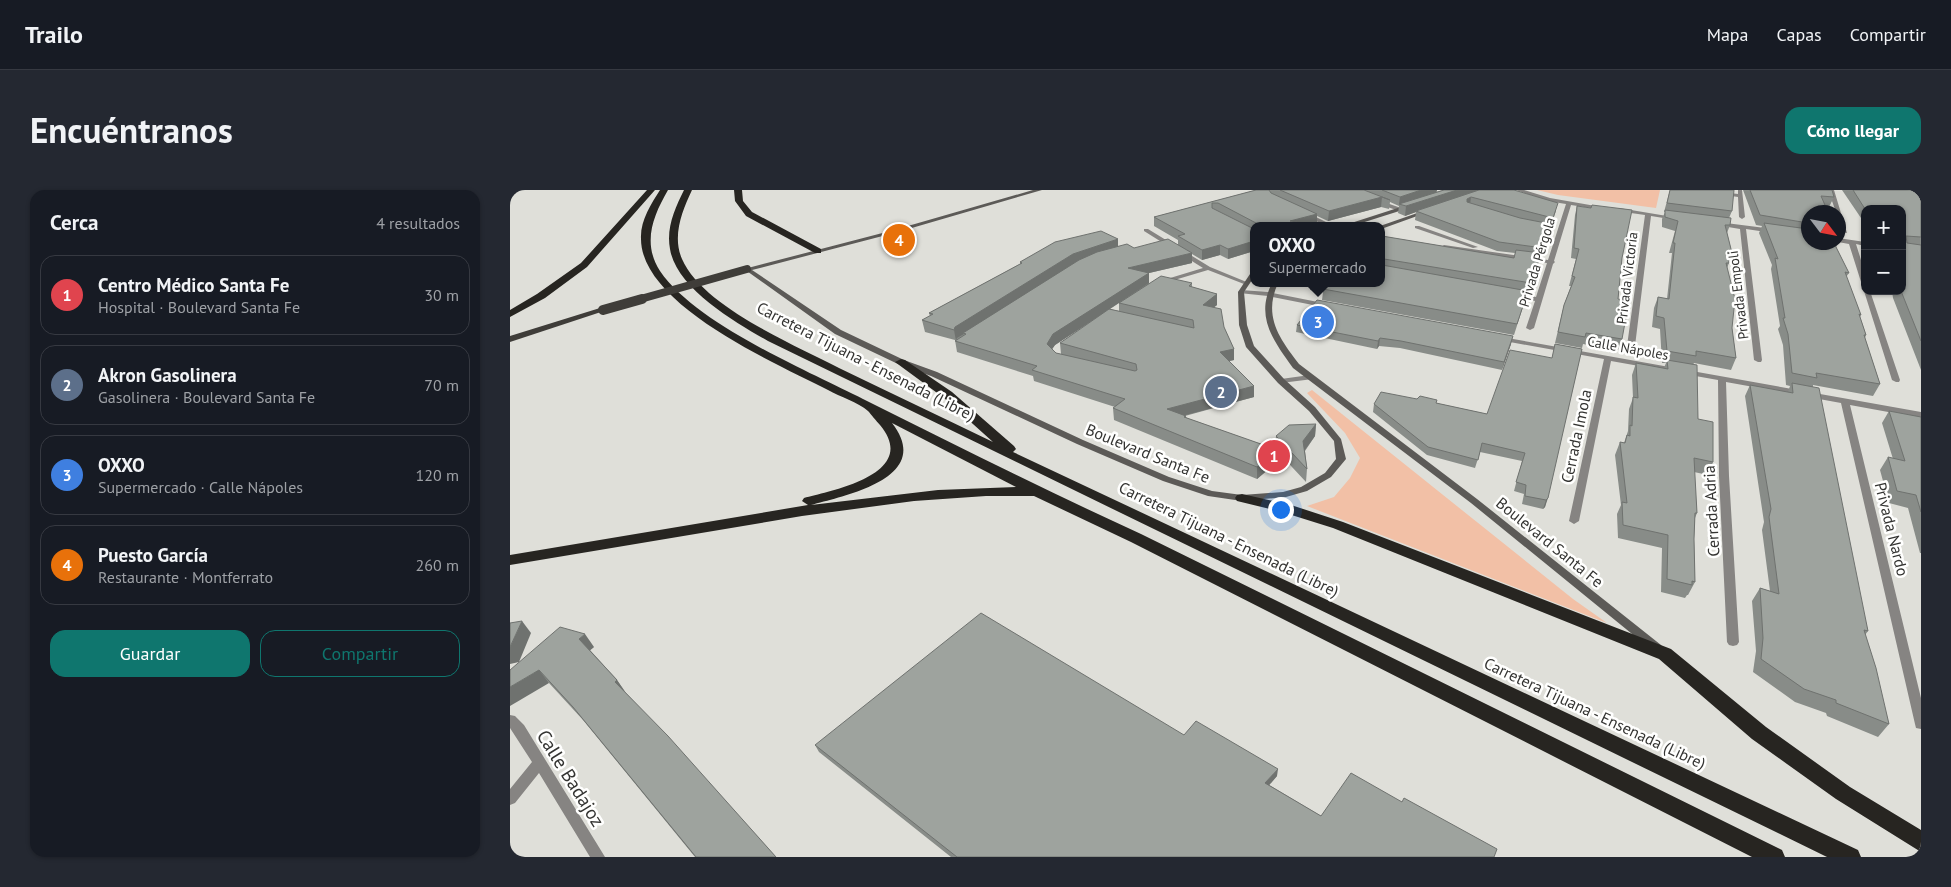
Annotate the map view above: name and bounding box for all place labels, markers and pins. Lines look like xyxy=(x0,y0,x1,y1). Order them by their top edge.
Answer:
pin: 4 xyxy=(883,221,915,259)
pin: 3 xyxy=(1302,303,1334,341)
pin: 2 xyxy=(1205,373,1237,411)
pin: 1 xyxy=(1258,437,1290,475)

